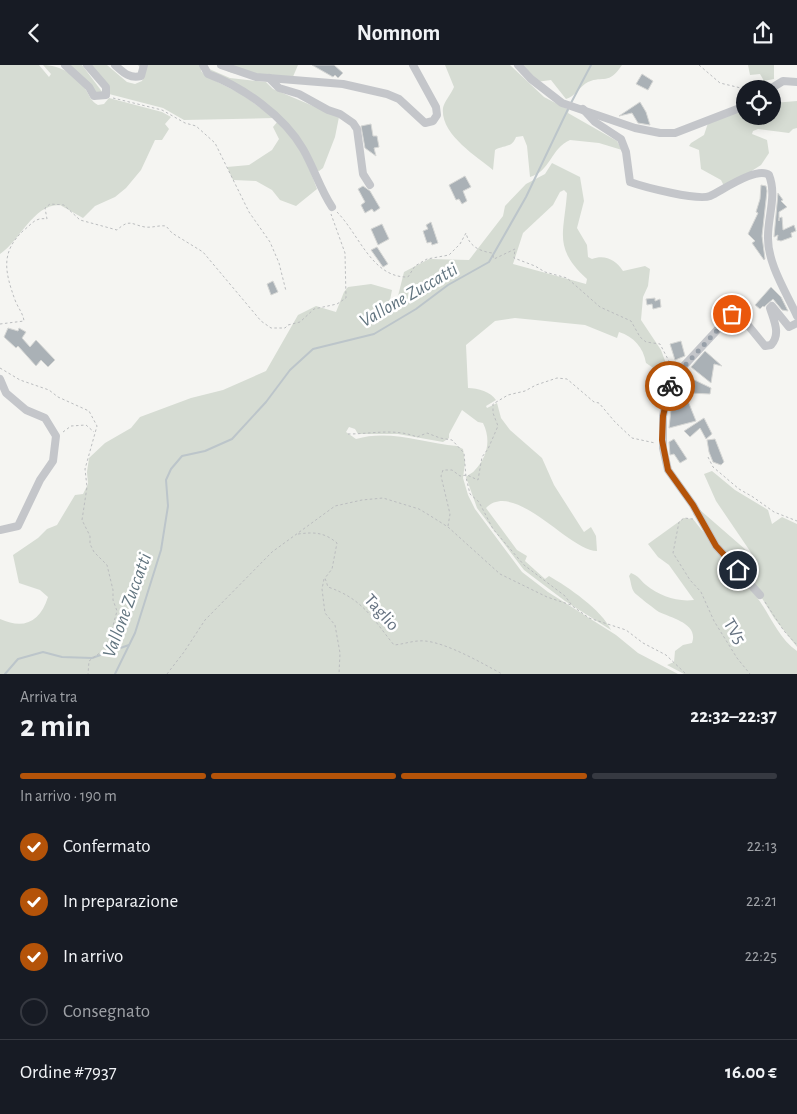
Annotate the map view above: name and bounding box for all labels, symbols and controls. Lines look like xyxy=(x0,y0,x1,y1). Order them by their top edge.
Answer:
icon: back xyxy=(20,19,48,47)
icon: share xyxy=(749,19,777,47)
text: Nomnom xyxy=(357,22,440,44)
map controls xyxy=(736,80,781,125)
button: locate xyxy=(736,80,781,125)
water label: Vallone Zuccatti xyxy=(357,260,461,331)
pin xyxy=(711,293,753,335)
icon: bag xyxy=(718,300,746,328)
courier xyxy=(645,361,695,411)
icon: bike xyxy=(656,372,684,400)
pin xyxy=(717,549,759,591)
water label: Vallone Zuccatti xyxy=(100,551,155,660)
icon: home xyxy=(724,556,752,584)
street label: Taglio xyxy=(360,591,402,635)
street label: TV5 xyxy=(720,616,749,648)
text: Arriva tra xyxy=(20,689,77,705)
text: 22:32–22:37 xyxy=(690,707,777,726)
text: 2 min xyxy=(20,710,91,742)
text: In arrivo · 190 m xyxy=(20,788,117,804)
icon: check xyxy=(20,833,48,861)
text: Confermato xyxy=(63,837,151,856)
text: 22:13 xyxy=(747,838,777,854)
icon: check xyxy=(20,888,48,916)
text: In preparazione xyxy=(63,892,178,911)
text: 22:21 xyxy=(746,893,777,909)
icon: check xyxy=(20,943,48,971)
text: In arrivo xyxy=(63,947,123,966)
text: 22:25 xyxy=(745,948,777,964)
text: Consegnato xyxy=(63,1002,150,1021)
text: Ordine #7937 xyxy=(20,1063,117,1082)
text: 16.00 € xyxy=(725,1063,777,1082)

